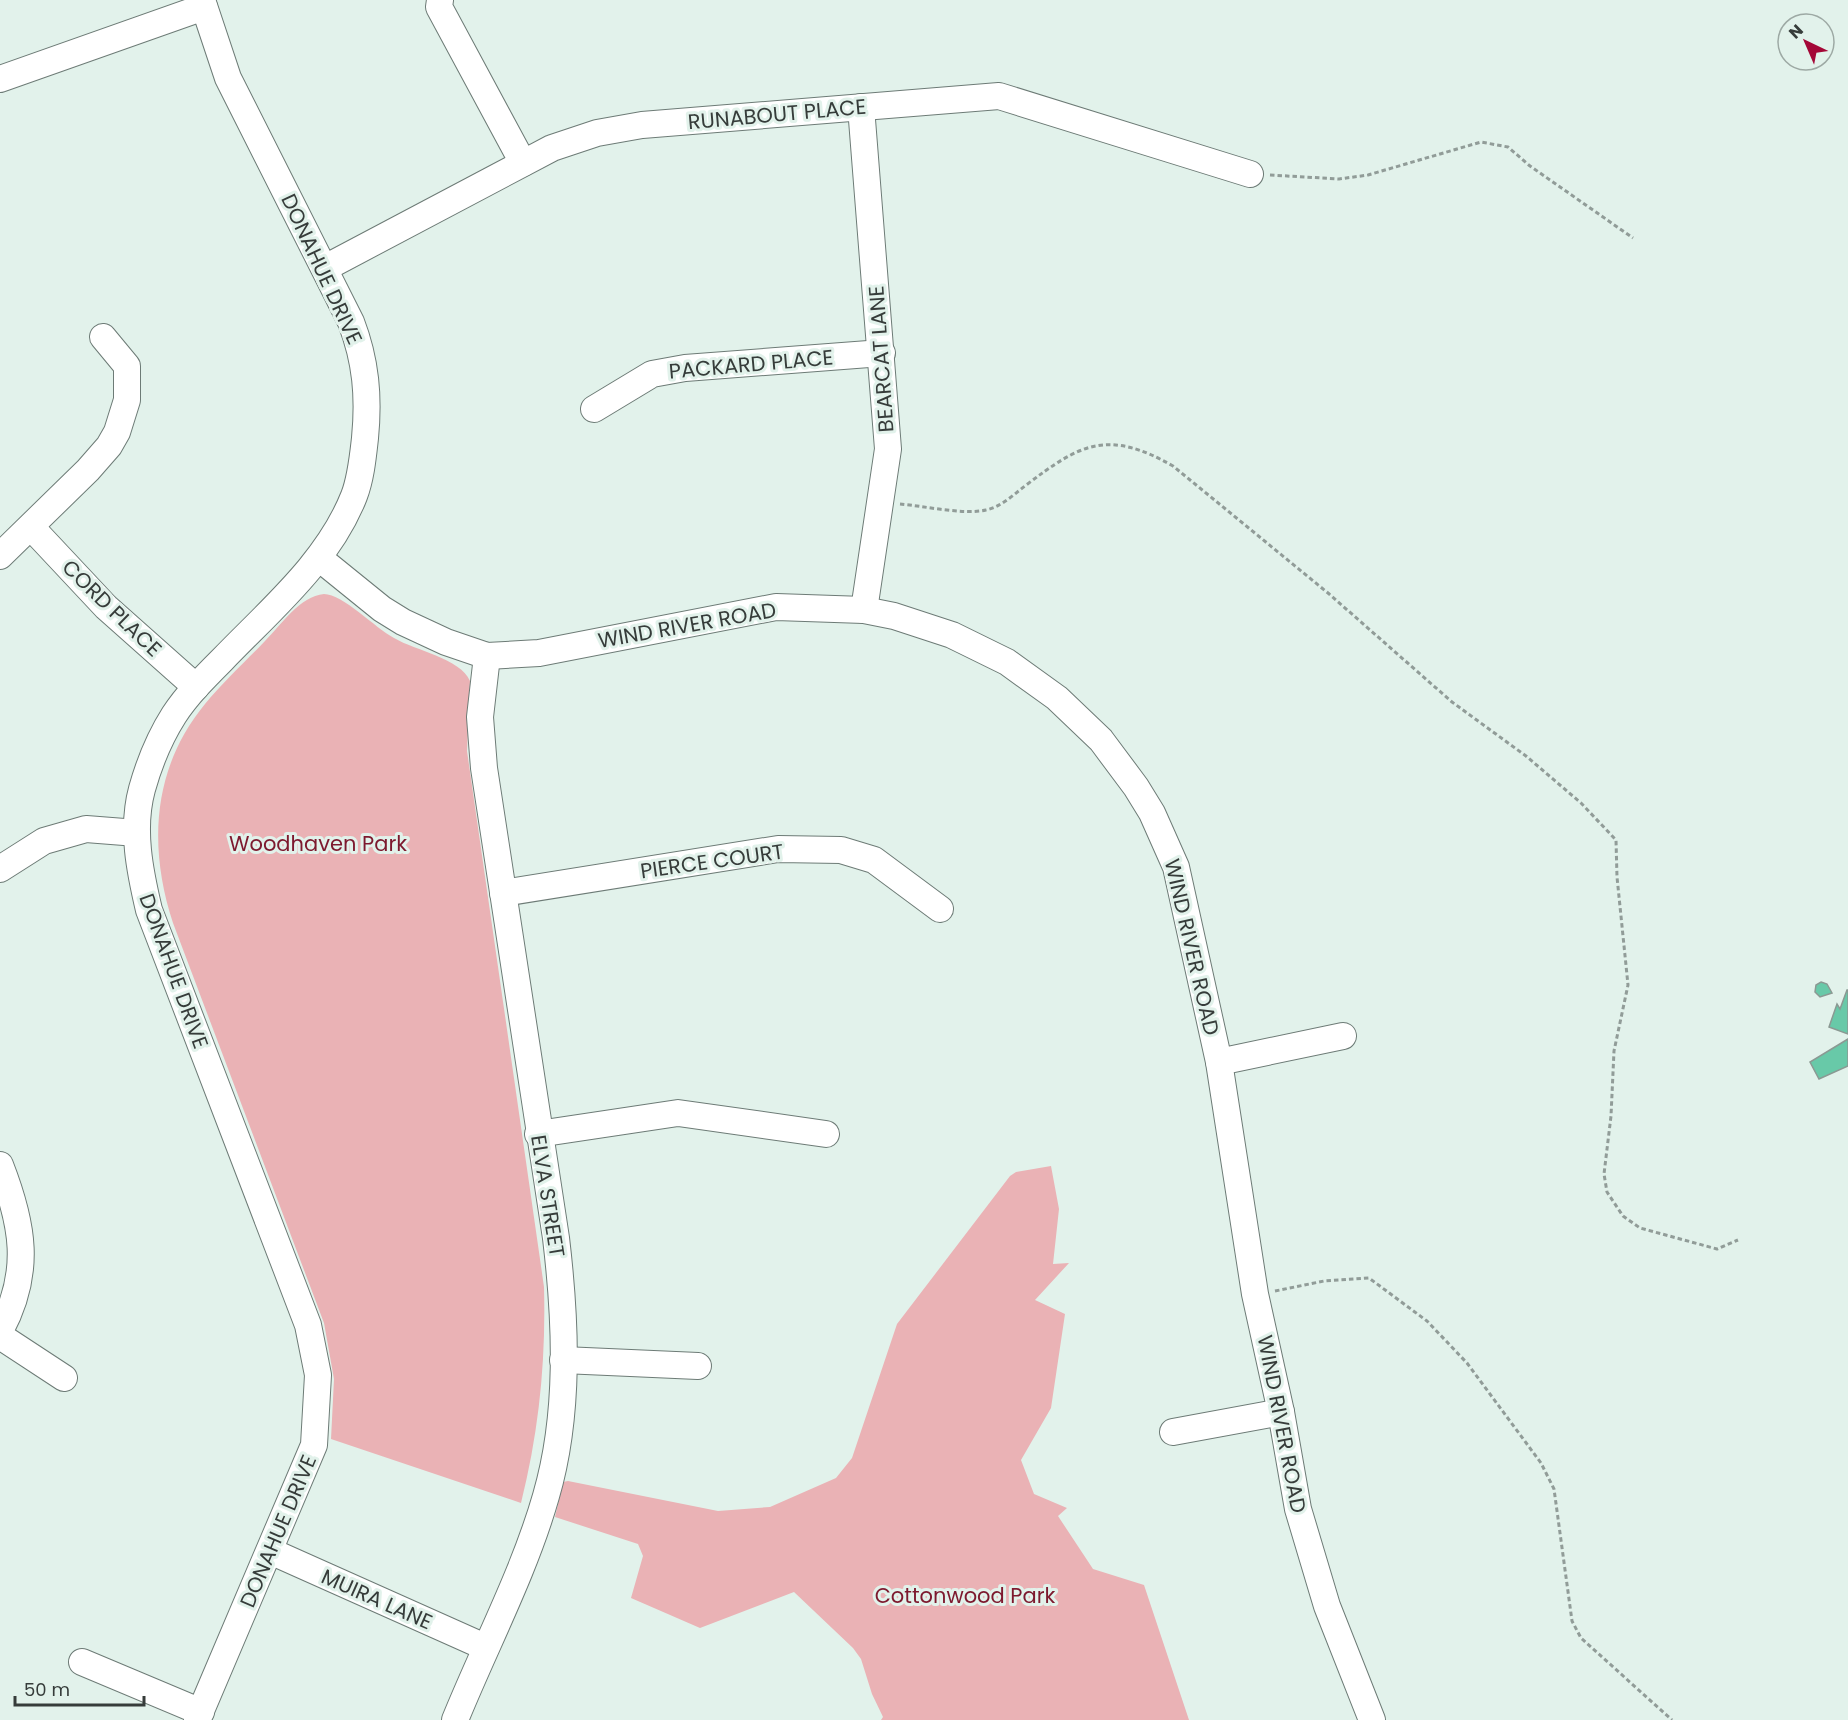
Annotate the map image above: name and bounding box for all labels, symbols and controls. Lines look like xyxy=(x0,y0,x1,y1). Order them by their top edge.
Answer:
north arrow xyxy=(1776,12,1836,72)
text: N xyxy=(1784,19,1808,44)
street label: RUNABOUT PLACE xyxy=(687,92,867,136)
street label: DONAHUE DRIVE xyxy=(274,189,370,349)
street label: BEARCAT LANE xyxy=(861,285,901,433)
street label: PACKARD PLACE xyxy=(668,342,834,386)
street label: CORD PLACE xyxy=(56,553,168,663)
street label: WIND RIVER ROAD xyxy=(596,595,778,655)
park label: Woodhaven Park xyxy=(229,829,407,858)
street label: PIERCE COURT xyxy=(638,837,786,885)
street label: WIND RIVER ROAD xyxy=(1158,856,1226,1038)
street label: DONAHUE DRIVE xyxy=(132,889,216,1053)
street label: ELVA STREET xyxy=(524,1133,572,1259)
street label: WIND RIVER ROAD xyxy=(1251,1333,1313,1515)
street label: DONAHUE DRIVE xyxy=(233,1450,323,1612)
street label: MUIRA LANE xyxy=(317,1562,437,1636)
park label: Cottonwood Park xyxy=(875,1581,1056,1610)
scale bar xyxy=(15,1669,144,1707)
text: 50 m xyxy=(24,1677,70,1702)

